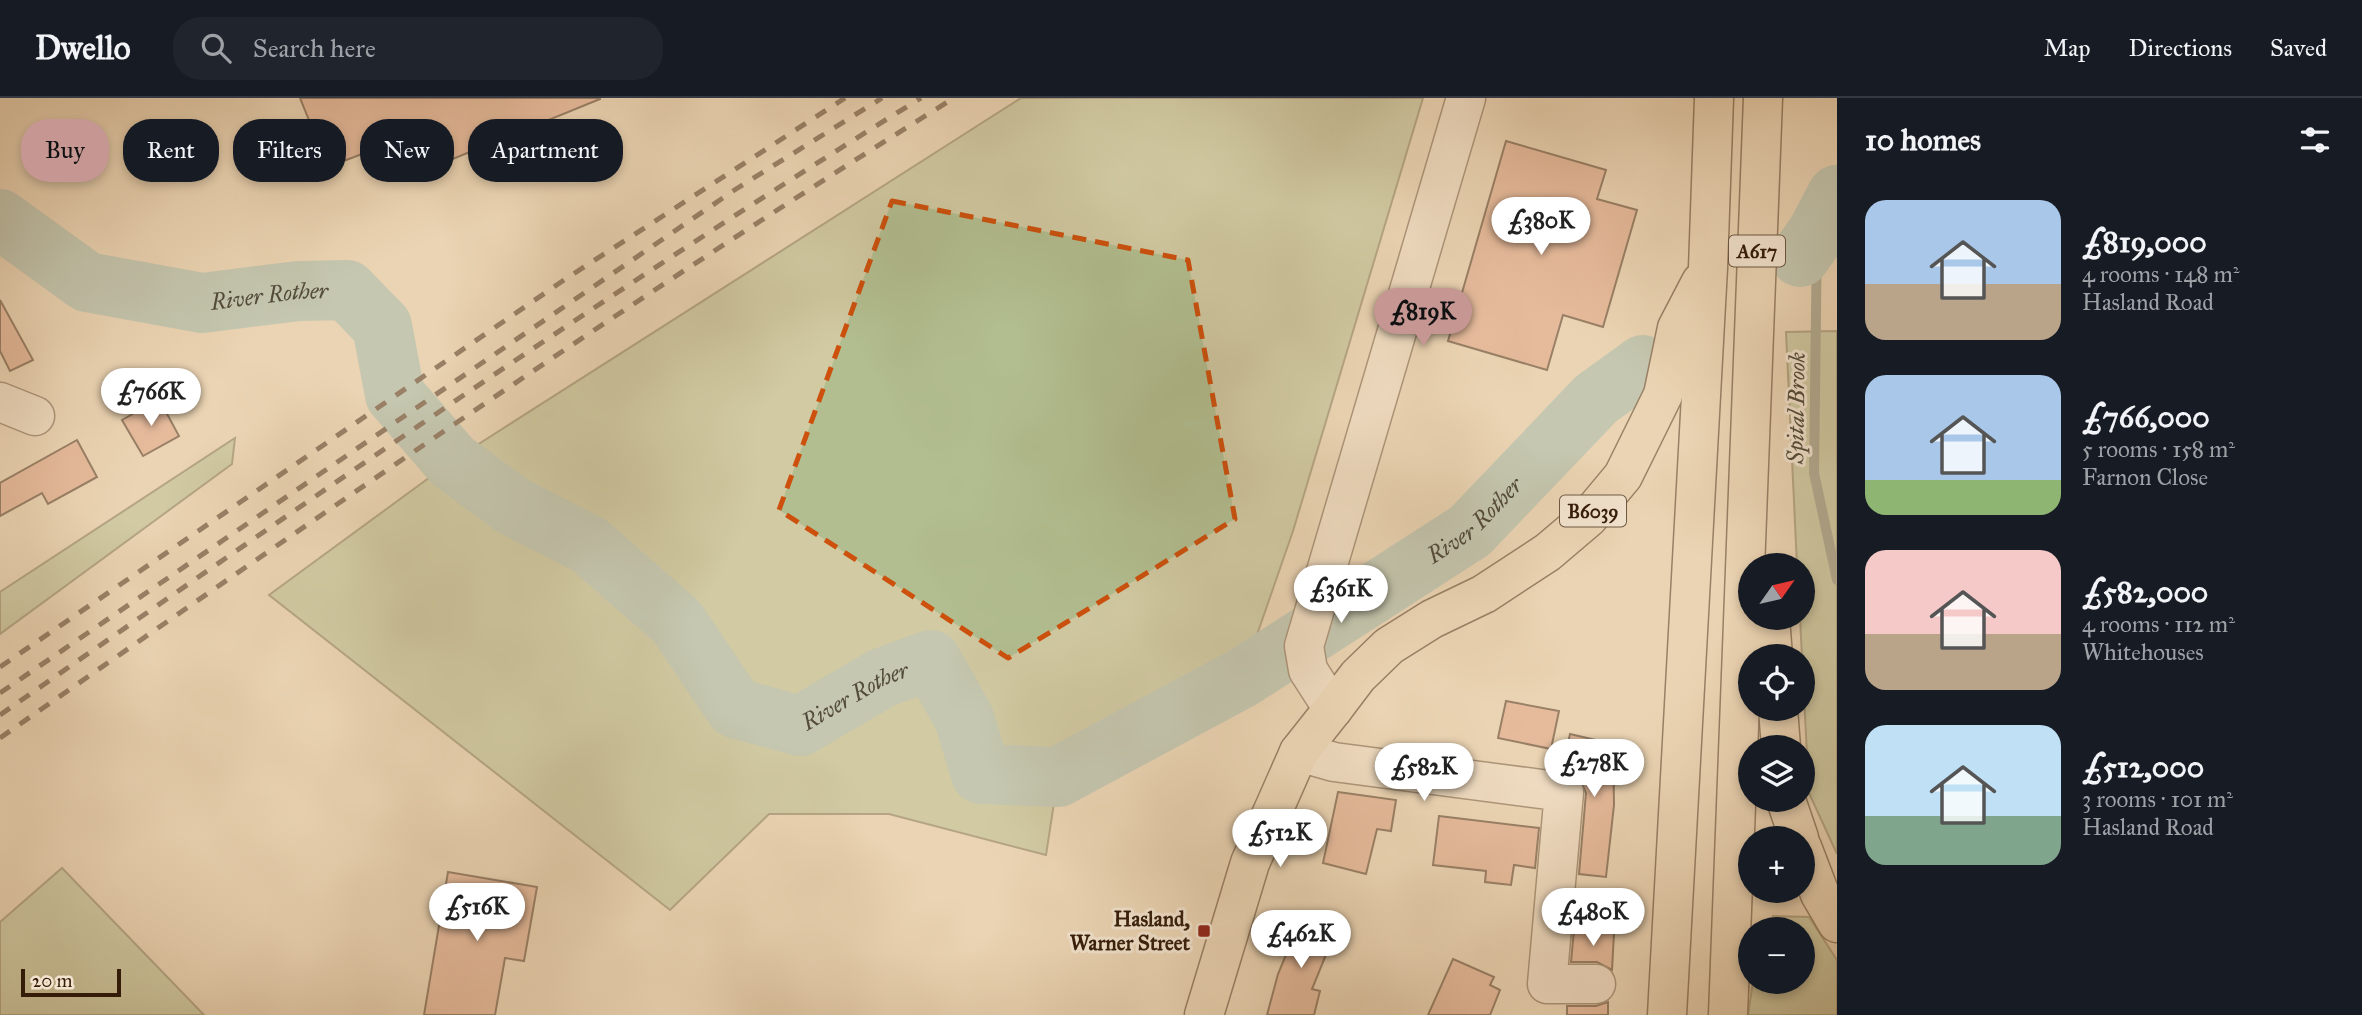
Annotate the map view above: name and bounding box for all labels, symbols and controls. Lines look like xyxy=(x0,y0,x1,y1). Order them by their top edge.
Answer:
search box xyxy=(173,17,663,80)
text: Dwello xyxy=(35,28,131,68)
icon: search xyxy=(197,29,235,67)
text: Search here xyxy=(253,32,376,64)
text: Map xyxy=(2044,33,2091,63)
text: Directions xyxy=(2129,33,2232,63)
text: Saved xyxy=(2270,33,2327,63)
chip: Buy xyxy=(21,119,109,182)
chip: Rent xyxy=(123,119,219,182)
chip: Filters xyxy=(233,119,346,182)
chip: New xyxy=(360,119,454,182)
chip: Apartment xyxy=(468,119,623,182)
icon: filters xyxy=(2296,121,2334,159)
text: 10 homes xyxy=(1865,122,1981,158)
pin: £380K xyxy=(1492,198,1590,257)
text: £380K xyxy=(1507,206,1575,234)
text: £819,000 xyxy=(2082,224,2207,260)
icon: home xyxy=(1921,228,2005,312)
road number: A617 xyxy=(1729,236,1785,266)
text: 4 rooms · 148 m² xyxy=(2082,260,2239,288)
water label: River Rother xyxy=(208,276,330,316)
pin: £819K xyxy=(1374,288,1472,348)
text: Hasland Road xyxy=(2082,288,2214,316)
text: £819K xyxy=(1390,297,1456,325)
water label: Spital Brook xyxy=(1781,352,1812,465)
pin: £766K xyxy=(102,368,200,428)
text: £766K xyxy=(117,377,185,405)
text: £766,000 xyxy=(2082,399,2210,435)
icon: home xyxy=(1921,403,2005,487)
text: 5 rooms · 158 m² xyxy=(2082,435,2235,463)
text: Farnon Close xyxy=(2082,463,2208,491)
water label: River Rother xyxy=(1420,470,1529,570)
road number: B6039 xyxy=(1560,496,1626,526)
north arrow xyxy=(1738,553,1815,630)
map controls xyxy=(1738,553,1815,994)
pin: £361K xyxy=(1292,566,1390,625)
text: £361K xyxy=(1310,574,1372,602)
text: £582,000 xyxy=(2082,574,2208,610)
icon: home xyxy=(1921,578,2005,662)
text: 4 rooms · 112 m² xyxy=(2082,610,2235,638)
text: Whitehouses xyxy=(2082,638,2204,666)
button: locate xyxy=(1738,644,1815,721)
water label: River Rother xyxy=(795,655,914,737)
button: layers xyxy=(1738,735,1815,812)
pin: £278K xyxy=(1545,740,1643,799)
pin: £582K xyxy=(1375,744,1473,803)
text: £278K xyxy=(1560,748,1628,776)
text: £512,000 xyxy=(2082,749,2204,785)
text: £582K xyxy=(1391,752,1457,780)
icon: home xyxy=(1921,753,2005,837)
text: 3 rooms · 101 m² xyxy=(2082,785,2233,813)
pin: £512K xyxy=(1231,810,1329,869)
text: Hasland Road xyxy=(2082,813,2214,841)
text: £512K xyxy=(1248,818,1312,846)
button: + xyxy=(1738,826,1815,903)
pin: £516K xyxy=(428,884,526,943)
pin: £480K xyxy=(1544,888,1642,948)
text: £516K xyxy=(445,892,509,920)
text: £480K xyxy=(1558,897,1628,925)
place label: Hasland, Warner Street xyxy=(1070,906,1191,956)
pin: £462K xyxy=(1252,910,1350,970)
button: − xyxy=(1738,917,1815,994)
text: £462K xyxy=(1267,919,1335,947)
marker: Hasland, Warner Street xyxy=(1196,923,1212,939)
scale bar xyxy=(21,966,121,998)
text: 20 m xyxy=(32,969,73,992)

